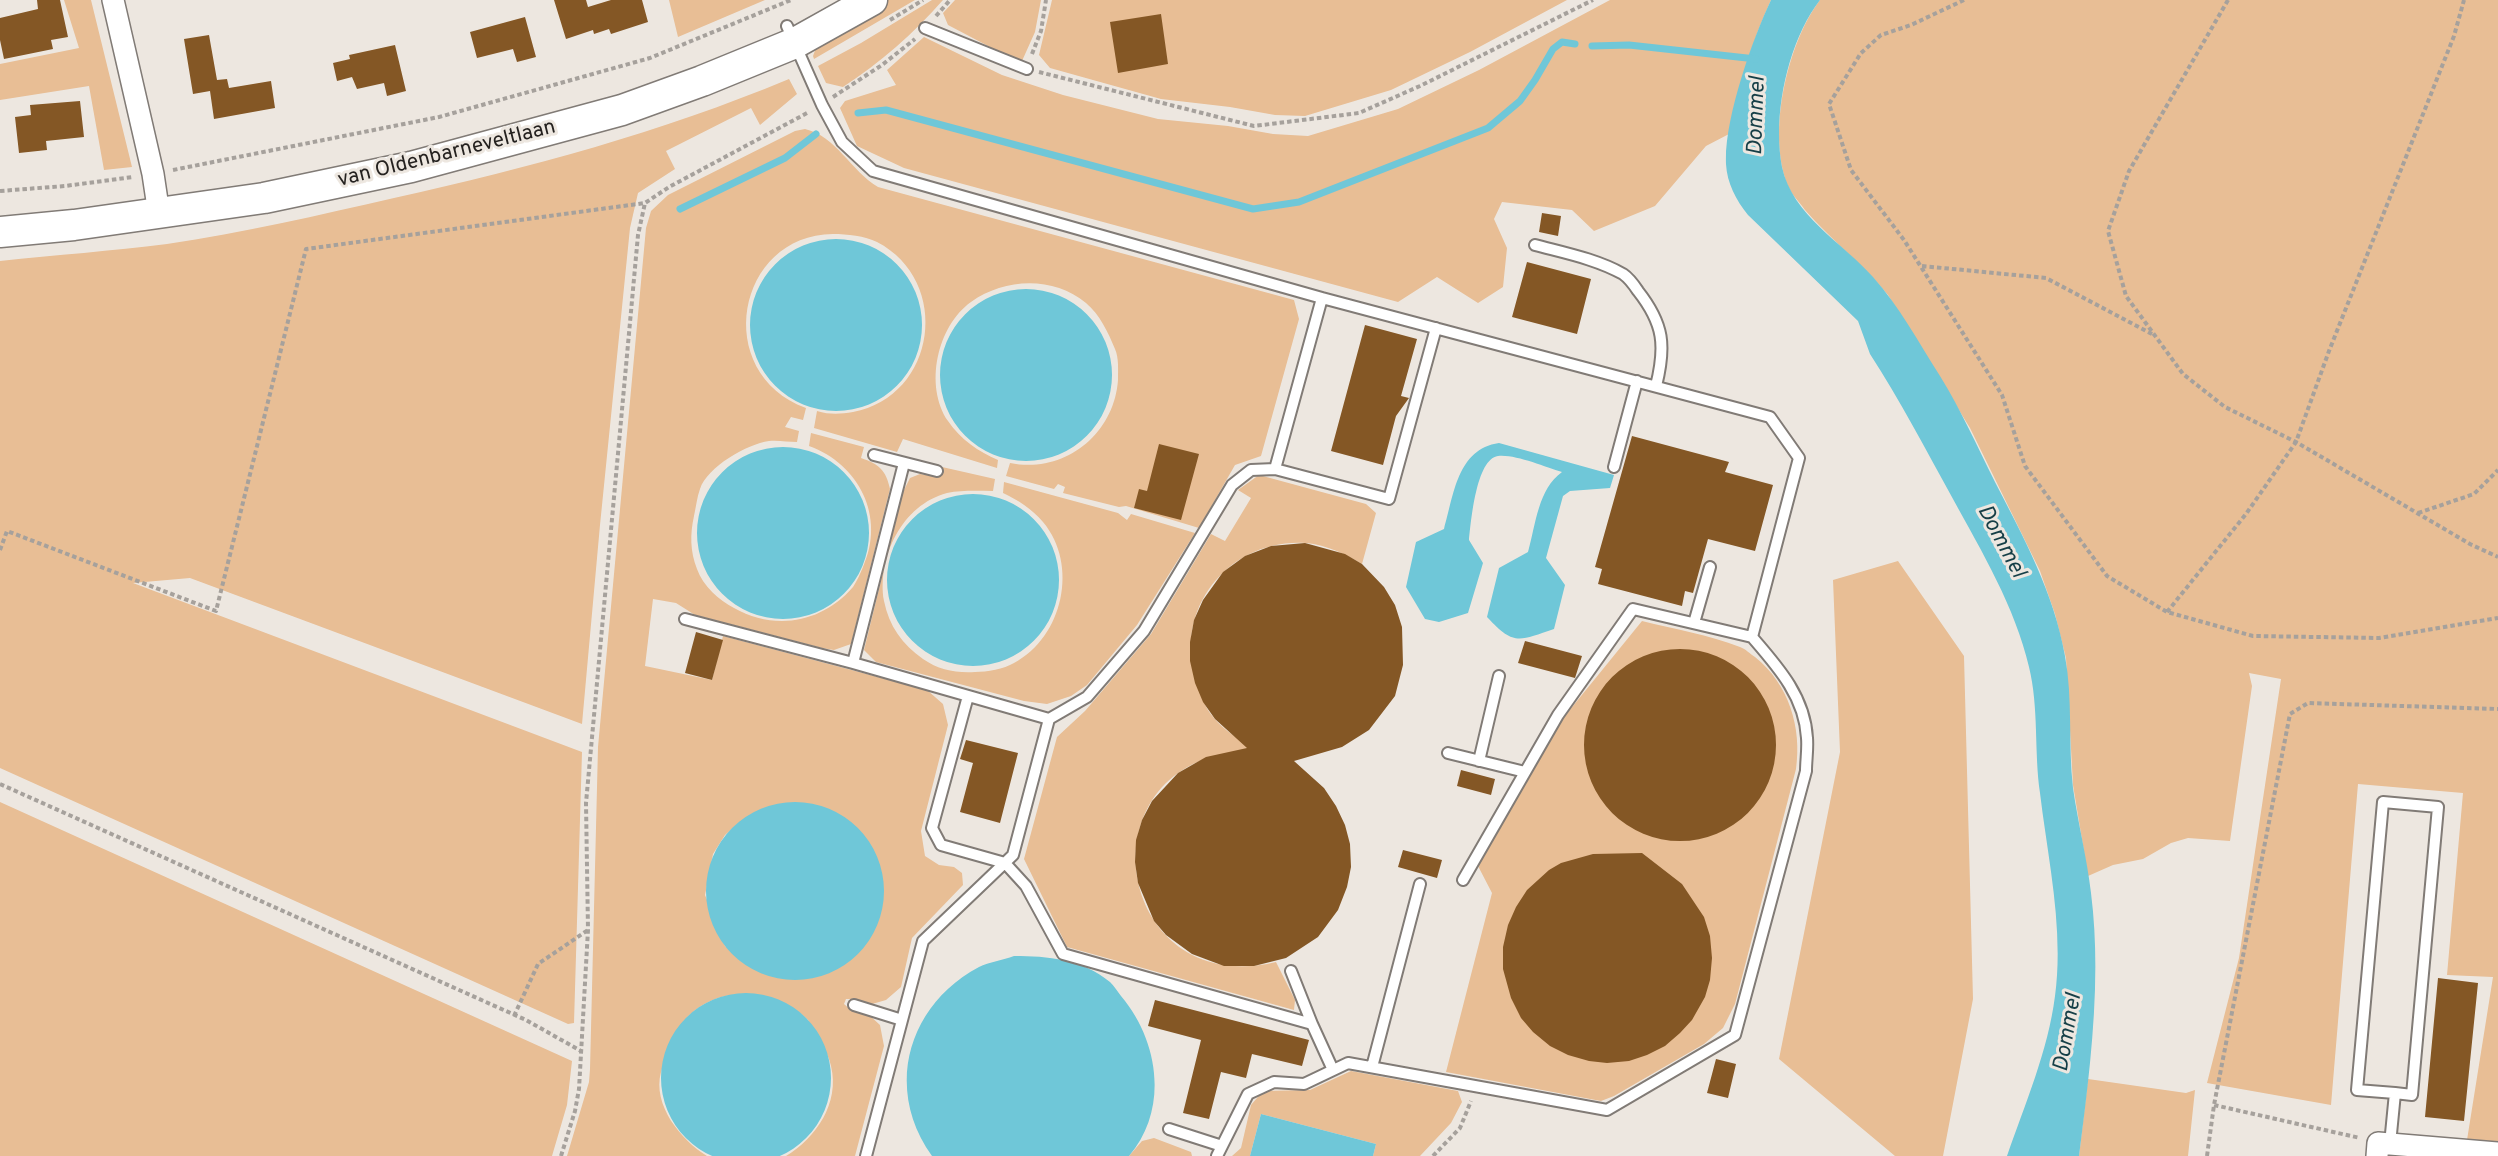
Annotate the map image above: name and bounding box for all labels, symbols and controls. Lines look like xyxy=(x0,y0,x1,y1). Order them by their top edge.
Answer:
water label: Dommel xyxy=(1743,76,1773,156)
street label: van Oldenbarneveltlaan xyxy=(335,116,559,194)
water label: Dommel xyxy=(1970,501,2030,583)
water label: Dommel xyxy=(2049,992,2089,1074)

